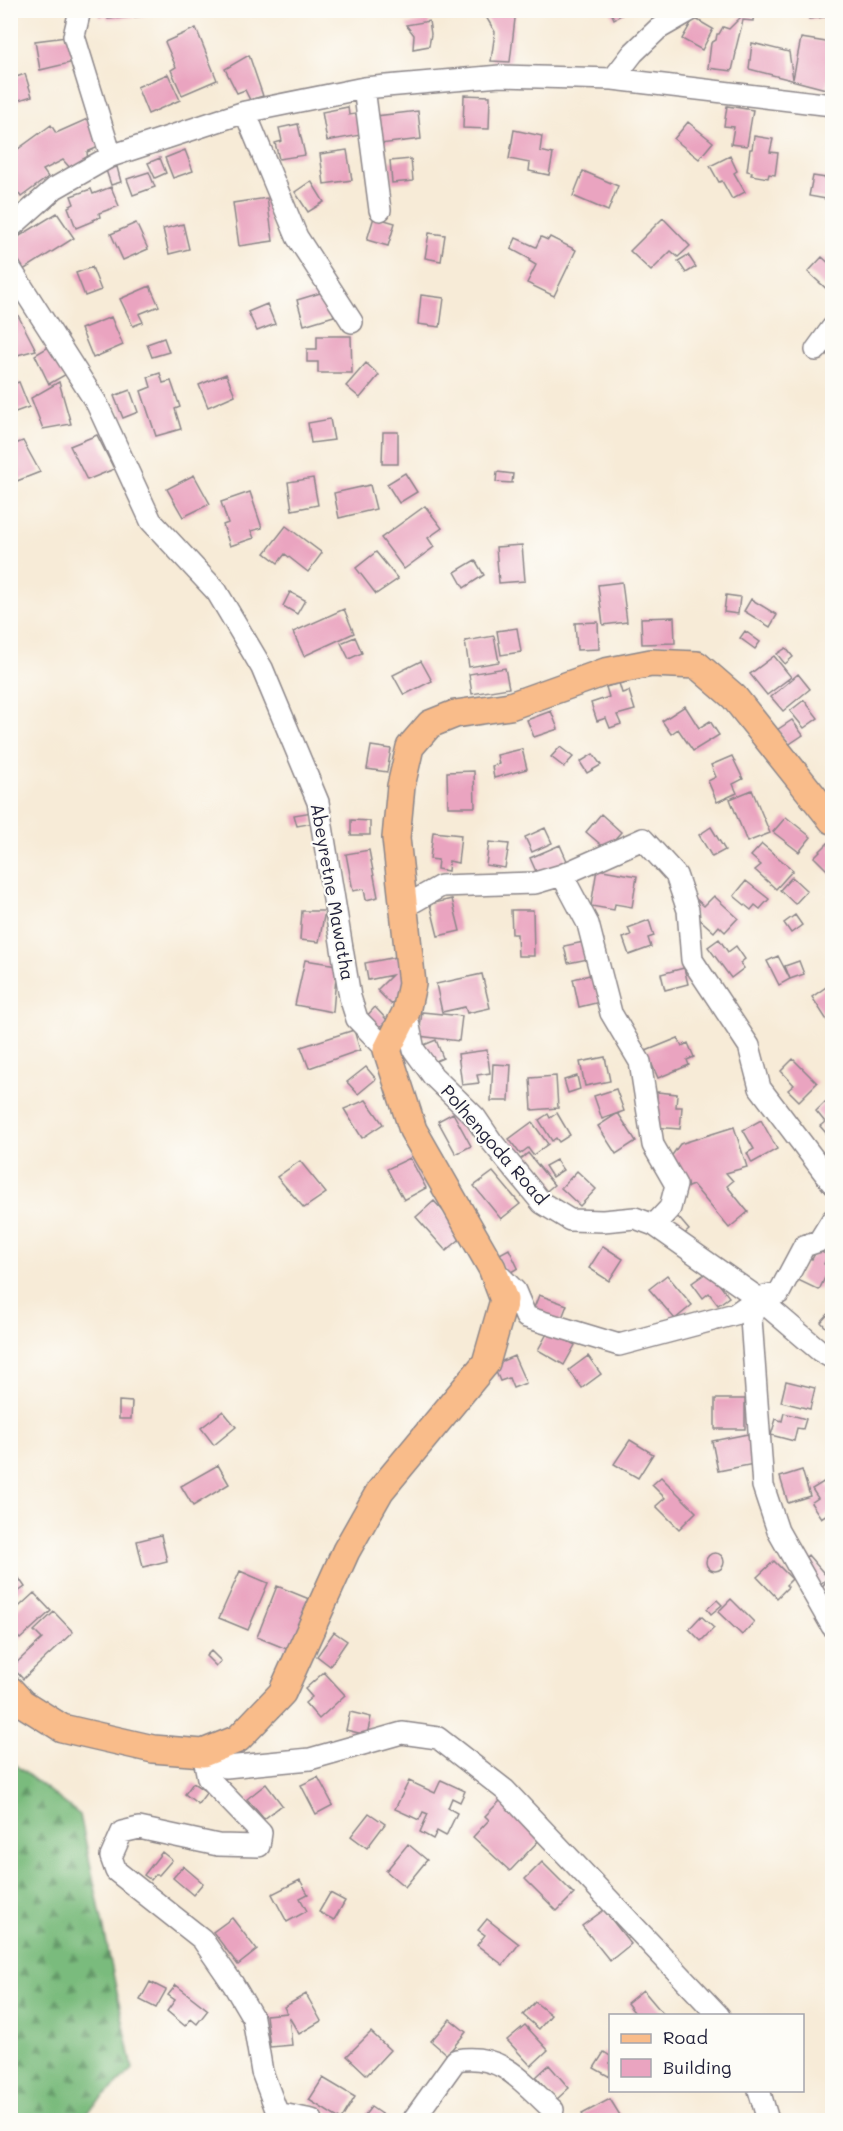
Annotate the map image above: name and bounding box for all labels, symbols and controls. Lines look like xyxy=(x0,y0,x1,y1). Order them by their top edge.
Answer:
street label: Abeyretne Mawatha xyxy=(306,801,360,982)
street label: Polhengoda Road xyxy=(436,1079,554,1209)
legend xyxy=(609,2014,804,2092)
text: Road xyxy=(663,2025,708,2049)
text: Building xyxy=(663,2055,731,2079)

